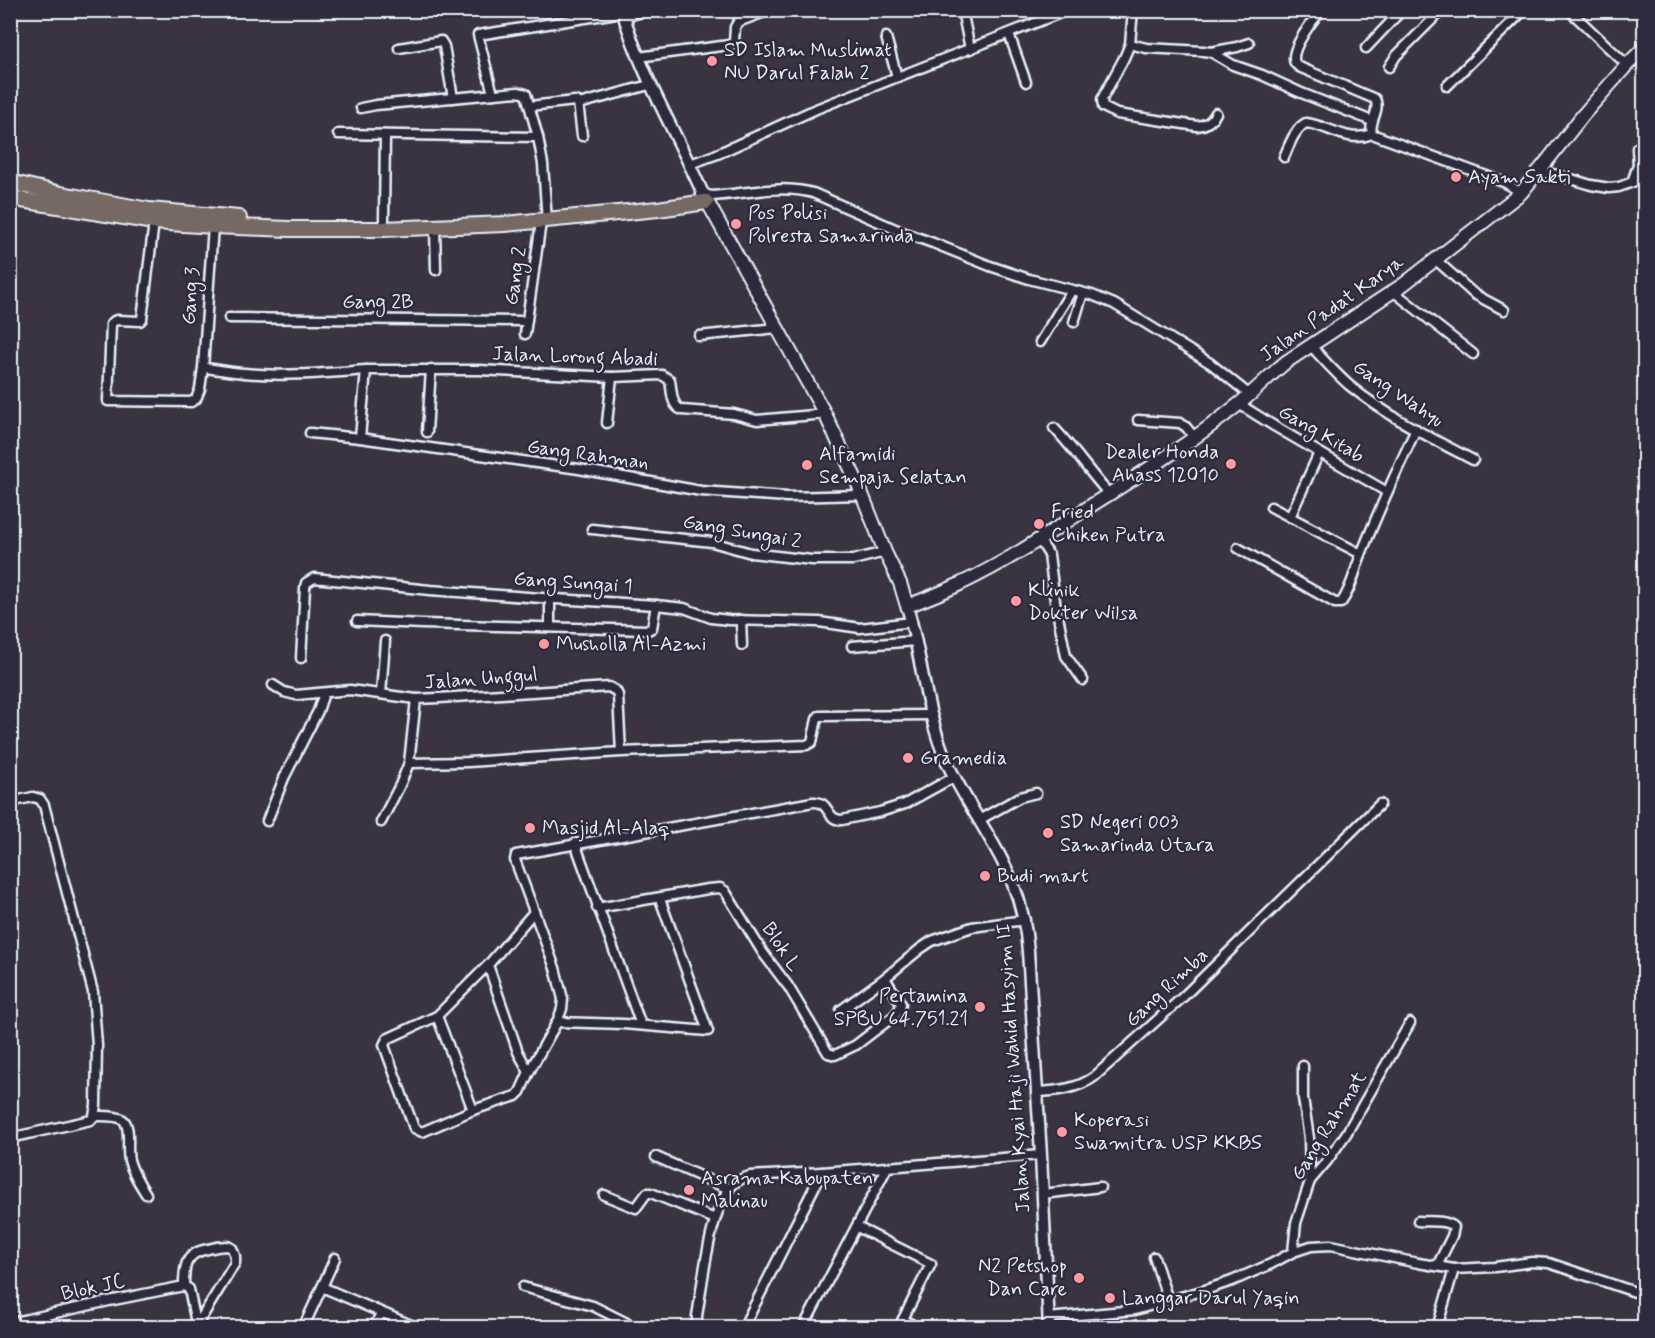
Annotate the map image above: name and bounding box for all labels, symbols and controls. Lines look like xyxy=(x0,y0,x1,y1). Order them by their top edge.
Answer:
place label: SD Islam Muslimat NU Darul Falah 2 xyxy=(724,37,892,87)
marker: SD Islam Muslimat NU Darul Falah 2 xyxy=(705,54,719,68)
place label: Ayam Sakti xyxy=(1468,164,1571,191)
marker: Ayam Sakti xyxy=(1449,170,1463,184)
place label: Pos Polisi Polresta Samarinda xyxy=(748,200,914,250)
marker: Pos Polisi Polresta Samarinda xyxy=(729,217,743,231)
street label: Gang 2 xyxy=(498,245,535,307)
street label: Jalan Padat Karya xyxy=(1255,249,1410,369)
street label: Gang 3 xyxy=(176,266,207,326)
street label: Gang 2B xyxy=(342,289,414,317)
street label: Jalan Lorong Abadi xyxy=(492,341,658,375)
street label: Gang Wahyu xyxy=(1347,354,1449,435)
street label: Gang Kitab xyxy=(1272,398,1369,470)
street label: Gang Rahman xyxy=(525,433,651,478)
place label: Dealer Honda Ahass 12010 xyxy=(1105,439,1219,489)
place label: Alfamidi Sempaja Selatan xyxy=(819,441,967,491)
marker: Dealer Honda Ahass 12010 xyxy=(1224,457,1238,471)
marker: Alfamidi Sempaja Selatan xyxy=(800,458,814,472)
place label: Fried Chiken Putra xyxy=(1051,499,1166,549)
street label: Gang Sungai 2 xyxy=(680,508,804,557)
marker: Fried Chiken Putra xyxy=(1032,517,1046,531)
street label: Gang Sungai 1 xyxy=(513,565,633,602)
place label: Klinik Dokter Wilsa xyxy=(1028,577,1138,627)
marker: Klinik Dokter Wilsa xyxy=(1009,594,1023,608)
place label: Musholla Al-Azmi xyxy=(556,631,706,658)
marker: Musholla Al-Azmi xyxy=(537,637,551,651)
street label: Jalan Unggul xyxy=(423,662,539,698)
place label: Gramedia xyxy=(920,745,1007,772)
marker: Gramedia xyxy=(901,751,915,765)
place label: SD Negeri 003 Samarinda Utara xyxy=(1060,809,1215,859)
place label: Masjid Al-Alaq xyxy=(542,815,670,842)
marker: Masjid Al-Alaq xyxy=(523,821,537,835)
marker: SD Negeri 003 Samarinda Utara xyxy=(1041,826,1055,840)
place label: Budi mart xyxy=(997,863,1088,890)
marker: Budi mart xyxy=(978,869,992,883)
street label: Blok L xyxy=(755,917,808,977)
street label: Jalan Kyai Haji Wahid Hasyim II xyxy=(990,922,1038,1214)
street label: Gang Rimba xyxy=(1119,942,1215,1034)
place label: Pertamina SPBU 64.751.21 xyxy=(834,983,968,1033)
marker: Pertamina SPBU 64.751.21 xyxy=(973,1000,987,1014)
street label: Gang Rahmat xyxy=(1285,1066,1374,1186)
place label: Koperasi Swamitra USP KKBS xyxy=(1074,1107,1262,1157)
marker: Koperasi Swamitra USP KKBS xyxy=(1055,1125,1069,1139)
place label: Asrama Kabupaten Malinau xyxy=(701,1165,873,1215)
marker: Asrama Kabupaten Malinau xyxy=(682,1183,696,1197)
place label: N2 Petshop Dan Care xyxy=(978,1253,1067,1303)
street label: Blok JC xyxy=(59,1268,128,1308)
marker: N2 Petshop Dan Care xyxy=(1072,1271,1086,1285)
place label: Langgar Darul Yaqin xyxy=(1122,1285,1300,1313)
marker: Langgar Darul Yaqin xyxy=(1103,1291,1117,1305)

